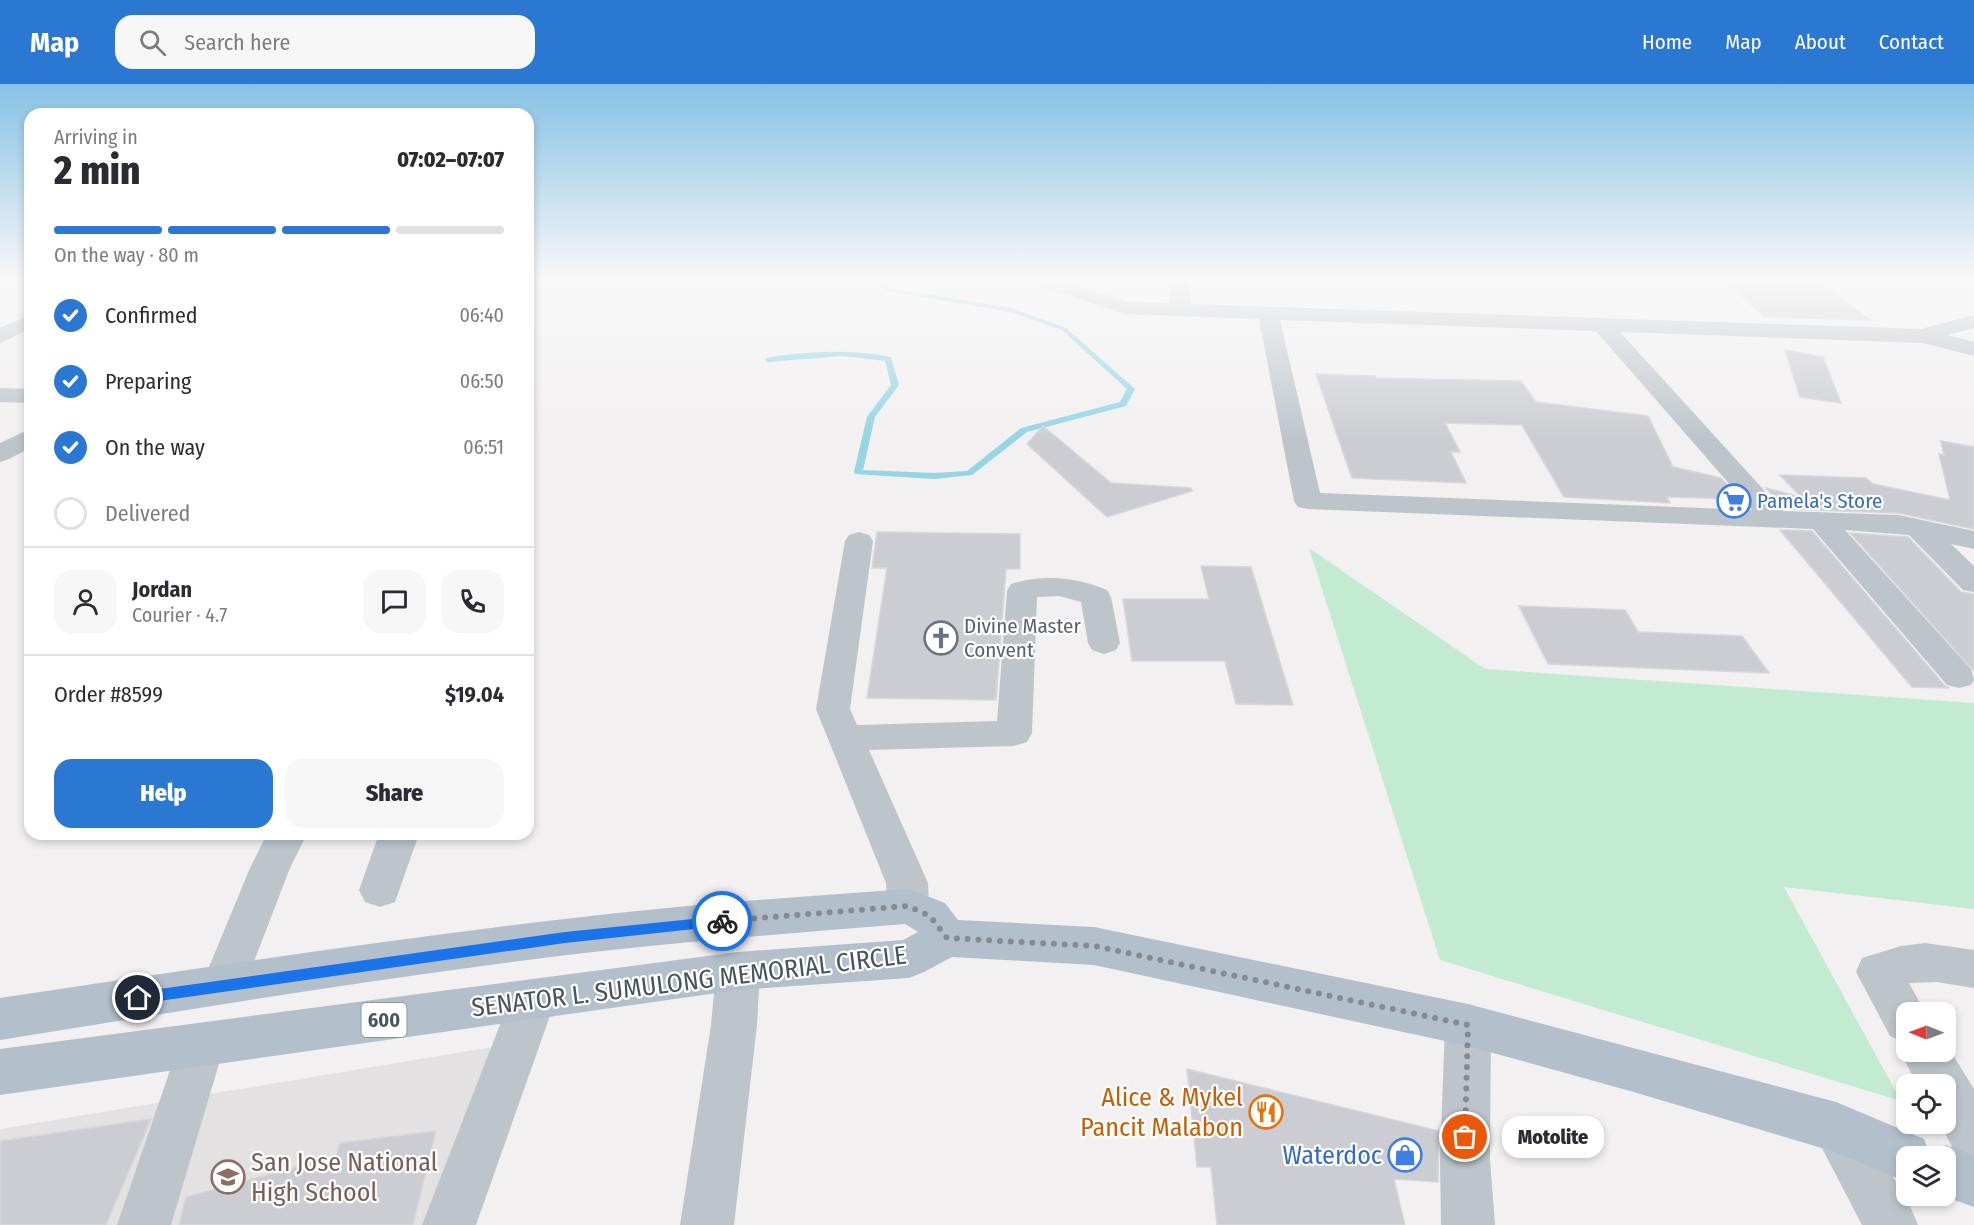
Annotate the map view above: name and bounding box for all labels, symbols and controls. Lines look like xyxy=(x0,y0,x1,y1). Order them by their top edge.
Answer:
search box xyxy=(115,15,535,69)
text: Map xyxy=(30,26,79,59)
icon: search xyxy=(136,26,169,59)
text: Search here xyxy=(184,29,290,56)
text: Home xyxy=(1642,29,1692,55)
text: Map xyxy=(1725,29,1762,55)
text: About xyxy=(1795,29,1846,55)
text: Contact xyxy=(1879,29,1944,55)
text: Arriving in xyxy=(54,125,138,149)
text: 07:02–07:07 xyxy=(397,146,504,173)
text: 2 min xyxy=(54,148,140,194)
text: On the way · 80 m xyxy=(54,243,199,267)
icon: check xyxy=(54,299,87,332)
text: Confirmed xyxy=(105,302,198,329)
text: 06:40 xyxy=(459,303,504,327)
icon: check xyxy=(54,365,87,398)
text: Preparing xyxy=(105,368,191,395)
text: 06:50 xyxy=(460,369,504,393)
icon: check xyxy=(54,431,87,464)
text: On the way xyxy=(105,434,205,461)
text: 06:51 xyxy=(463,435,504,459)
supermarket icon: Pamela's Store xyxy=(1716,483,1752,519)
place label: Pamela's Store xyxy=(1757,488,1882,514)
text: Delivered xyxy=(105,500,190,527)
button: person xyxy=(54,570,117,633)
button: chat xyxy=(363,570,426,633)
button: phone xyxy=(441,570,504,633)
text: Jordan xyxy=(132,576,192,603)
text: Courier · 4.7 xyxy=(132,603,227,627)
place label: Divine Master Convent xyxy=(964,613,1081,663)
church icon: Divine Master Convent xyxy=(923,620,959,656)
text: Order #8599 xyxy=(54,681,163,708)
text: $19.04 xyxy=(445,681,504,708)
button: Help xyxy=(54,759,273,828)
button: Share xyxy=(285,759,504,828)
courier xyxy=(692,891,752,951)
icon: bike xyxy=(706,905,739,938)
street label: SENATOR L. SUMULONG MEMORIAL CIRCLE xyxy=(470,939,908,1024)
pin xyxy=(112,972,163,1023)
icon: home xyxy=(121,981,154,1014)
north arrow xyxy=(1896,1002,1956,1062)
map controls xyxy=(1896,1002,1956,1206)
road number: 600 xyxy=(362,1003,406,1037)
button: locate xyxy=(1896,1074,1956,1134)
place label: Alice & Mykel Pancit Malabon xyxy=(1080,1082,1243,1143)
restaurant icon: Alice & Mykel Pancit Malabon xyxy=(1248,1094,1284,1130)
pin xyxy=(1439,1111,1490,1162)
callout: Motolite xyxy=(1501,1116,1603,1158)
icon: bag xyxy=(1448,1120,1481,1153)
text: Motolite xyxy=(1518,1125,1588,1149)
shop icon: Waterdoc xyxy=(1387,1137,1423,1173)
place label: Waterdoc xyxy=(1283,1140,1382,1171)
button: layers xyxy=(1896,1146,1956,1206)
place label: San Jose National High School xyxy=(251,1147,438,1208)
school or university icon: San Jose National High School xyxy=(210,1159,246,1195)

